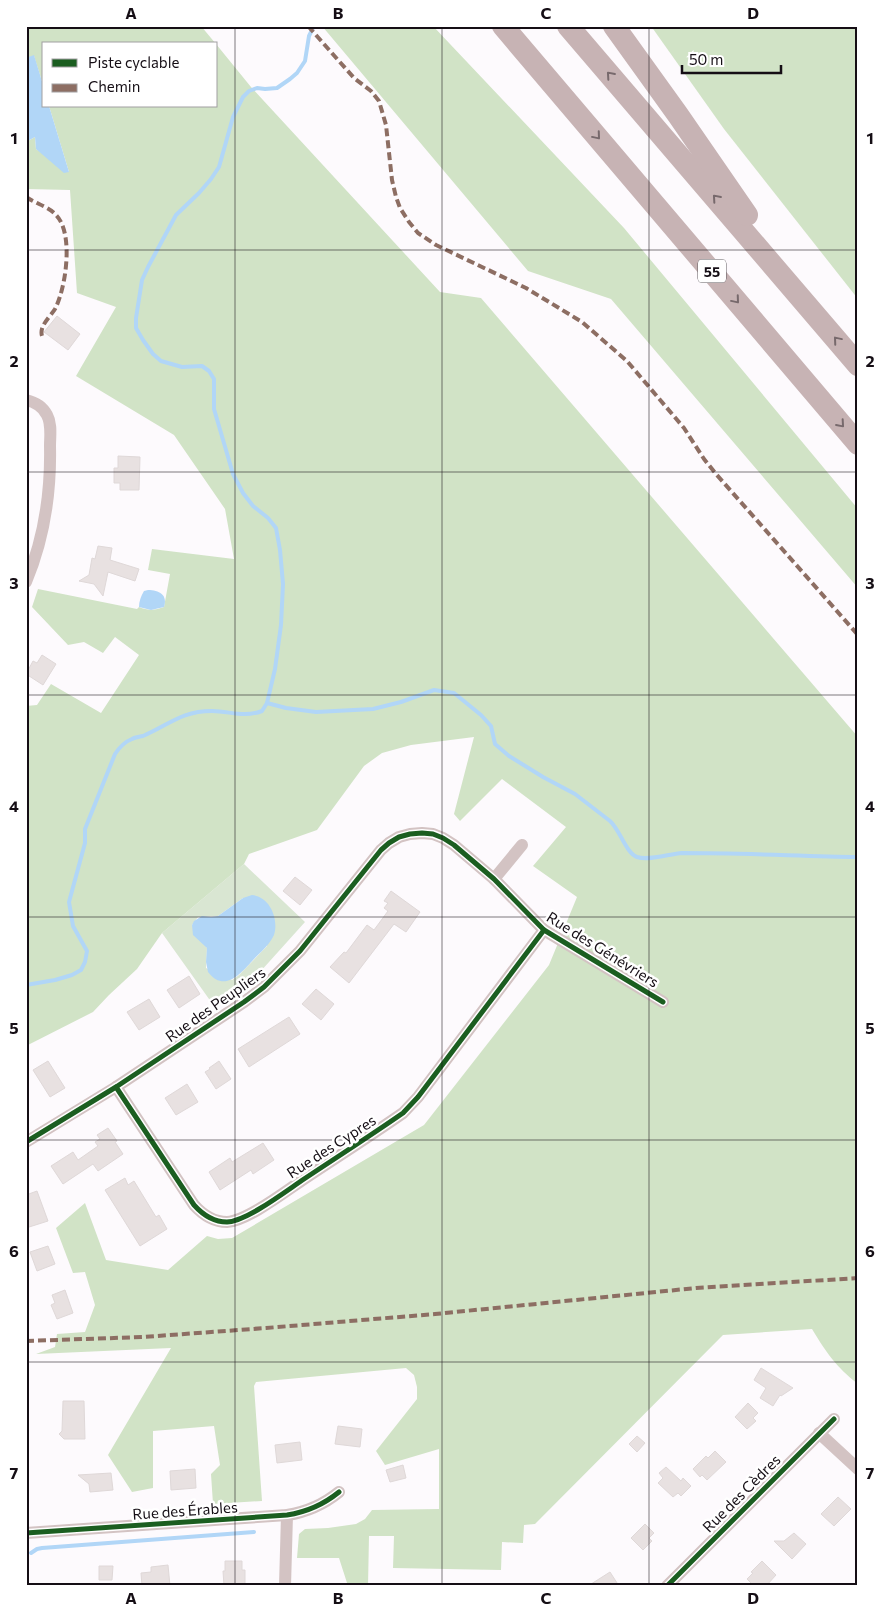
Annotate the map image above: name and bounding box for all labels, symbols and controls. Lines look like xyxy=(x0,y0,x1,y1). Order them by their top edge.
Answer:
text: A xyxy=(125,3,137,22)
text: B xyxy=(333,3,344,22)
text: C xyxy=(541,3,552,22)
text: D xyxy=(747,3,759,22)
legend xyxy=(42,42,218,108)
scale bar xyxy=(682,42,780,74)
text: 50 m xyxy=(689,50,723,68)
text: Piste cyclable xyxy=(88,53,180,71)
one-way arrow xyxy=(606,71,615,80)
text: Chemin xyxy=(88,77,140,95)
text: 1 xyxy=(10,128,18,147)
text: 1 xyxy=(866,128,874,147)
one-way arrow xyxy=(591,130,599,139)
one-way arrow xyxy=(712,195,721,204)
road number: 55 xyxy=(698,260,726,282)
one-way arrow xyxy=(730,294,738,303)
one-way arrow xyxy=(833,337,842,346)
text: 2 xyxy=(9,351,19,370)
text: 2 xyxy=(865,351,875,370)
one-way arrow xyxy=(835,418,843,427)
text: 3 xyxy=(9,573,19,592)
text: 3 xyxy=(865,573,875,592)
text: 4 xyxy=(9,796,19,815)
text: 4 xyxy=(865,796,875,815)
street label: Rue des Génévriers xyxy=(544,907,662,991)
street label: Rue des Peupliers xyxy=(162,963,269,1045)
text: 5 xyxy=(9,1018,19,1037)
text: 5 xyxy=(865,1018,875,1037)
street label: Rue des Cypres xyxy=(283,1110,379,1181)
text: 6 xyxy=(9,1241,19,1260)
text: 6 xyxy=(865,1241,875,1260)
street label: Rue des Cèdres xyxy=(698,1450,784,1536)
text: 7 xyxy=(10,1463,19,1482)
text: 7 xyxy=(866,1463,875,1482)
street label: Rue des Érables xyxy=(132,1496,238,1523)
text: A xyxy=(125,1588,137,1607)
text: B xyxy=(333,1588,344,1607)
text: C xyxy=(541,1588,552,1607)
text: D xyxy=(747,1588,759,1607)

